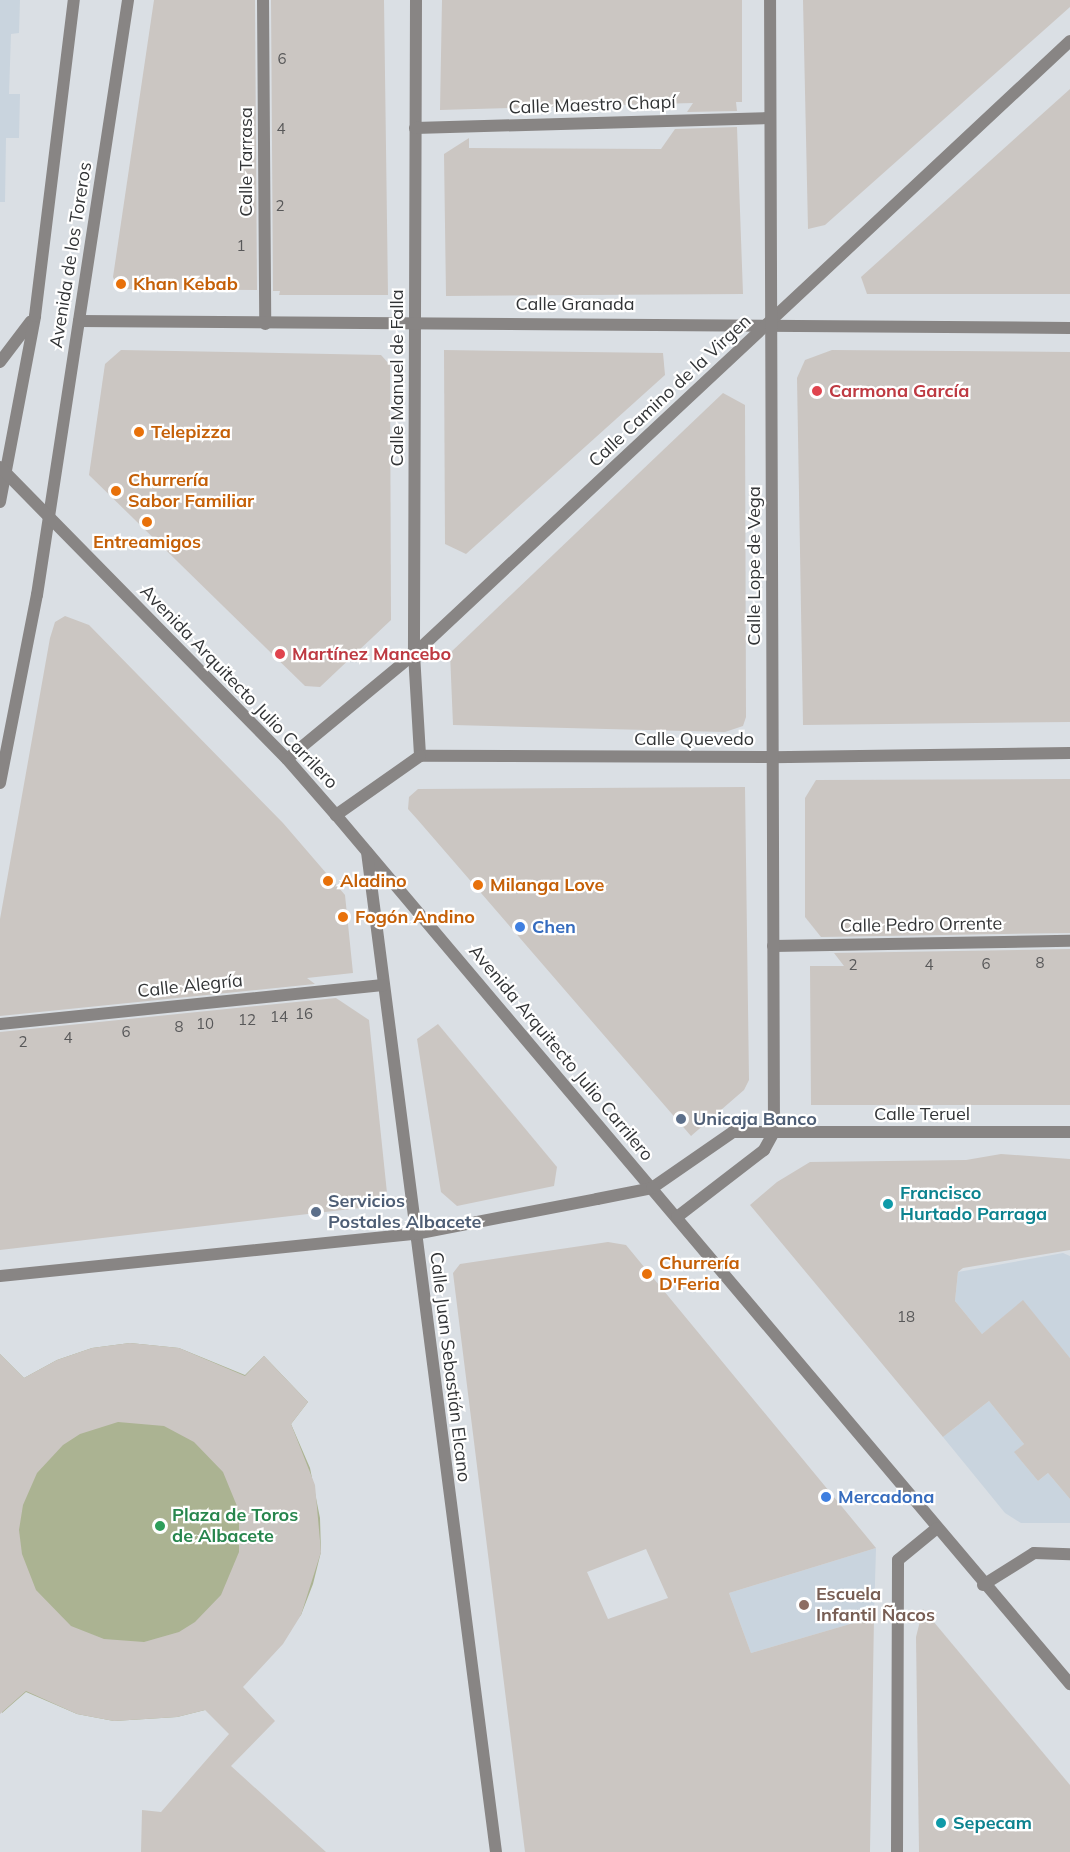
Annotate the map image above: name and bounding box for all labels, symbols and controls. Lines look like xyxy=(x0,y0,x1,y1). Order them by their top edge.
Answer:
house number: 6 xyxy=(278,50,286,68)
street label: Calle Maestro Chapí xyxy=(508,91,676,119)
street label: Calle Tarrasa xyxy=(235,107,257,217)
house number: 4 xyxy=(277,120,285,138)
street label: Avenida de los Toreros xyxy=(46,160,96,350)
house number: 2 xyxy=(276,197,284,215)
house number: 1 xyxy=(237,237,245,255)
place label: Khan Kebab xyxy=(133,273,238,295)
marker: Khan Kebab xyxy=(114,277,128,291)
street label: Calle Manuel de Falla xyxy=(386,289,408,467)
street label: Calle Granada xyxy=(515,293,635,315)
street label: Calle Camino de la Virgen xyxy=(584,310,756,472)
place label: Carmona García xyxy=(829,380,969,402)
marker: Carmona García xyxy=(810,384,824,398)
place label: Telepizza xyxy=(151,421,231,443)
marker: Telepizza xyxy=(132,425,146,439)
place label: Churrería Sabor Familiar xyxy=(128,470,254,512)
marker: Churrería Sabor Familiar xyxy=(109,484,123,498)
street label: Calle Lope de Vega xyxy=(743,486,765,646)
marker: Entreamigos xyxy=(140,515,154,529)
place label: Entreamigos xyxy=(93,531,201,553)
street label: Avenida Arquitecto Julio Carrilero xyxy=(136,581,342,793)
place label: Martínez Mancebo xyxy=(292,643,451,665)
marker: Martínez Mancebo xyxy=(273,647,287,661)
street label: Calle Quevedo xyxy=(634,728,754,750)
place label: Aladino xyxy=(340,870,407,892)
marker: Aladino xyxy=(321,874,335,888)
place label: Milanga Love xyxy=(490,874,604,896)
marker: Milanga Love xyxy=(471,878,485,892)
place label: Fogón Andino xyxy=(355,906,475,928)
marker: Fogón Andino xyxy=(336,910,350,924)
street label: Calle Pedro Orrente xyxy=(840,913,1002,937)
place label: Chen xyxy=(532,916,576,938)
marker: Chen xyxy=(513,920,527,934)
street label: Avenida Arquitecto Julio Carrilero xyxy=(464,941,658,1165)
house number: 8 xyxy=(1036,954,1044,972)
house number: 6 xyxy=(982,955,990,973)
house number: 2 xyxy=(849,956,857,974)
house number: 4 xyxy=(925,956,933,974)
street label: Calle Alegría xyxy=(136,970,244,1002)
house number: 16 xyxy=(295,1005,313,1023)
house number: 14 xyxy=(270,1008,288,1026)
house number: 12 xyxy=(238,1011,256,1029)
house number: 10 xyxy=(196,1015,214,1033)
house number: 8 xyxy=(175,1018,183,1036)
house number: 6 xyxy=(122,1023,130,1041)
house number: 4 xyxy=(64,1029,72,1047)
house number: 2 xyxy=(19,1033,27,1051)
street label: Calle Teruel xyxy=(874,1103,970,1125)
place label: Unicaja Banco xyxy=(693,1108,817,1130)
marker: Unicaja Banco xyxy=(674,1112,688,1126)
place label: Francisco Hurtado Parraga xyxy=(900,1183,1047,1226)
place label: Servicios Postales Albacete xyxy=(328,1191,481,1234)
marker: Francisco Hurtado Parraga xyxy=(881,1197,895,1211)
marker: Servicios Postales Albacete xyxy=(309,1205,323,1219)
street label: Calle Juan Sebastián Elcano xyxy=(425,1251,475,1483)
place label: Churrería D'Feria xyxy=(659,1253,740,1296)
marker: Churrería D'Feria xyxy=(640,1267,654,1281)
house number: 18 xyxy=(897,1308,915,1326)
place label: Mercadona xyxy=(838,1486,934,1508)
marker: Mercadona xyxy=(819,1490,833,1504)
place label: Plaza de Toros de Albacete xyxy=(172,1505,298,1547)
marker: Plaza de Toros de Albacete xyxy=(153,1519,167,1533)
place label: Escuela Infantil Ñacos xyxy=(816,1584,935,1626)
marker: Escuela Infantil Ñacos xyxy=(797,1598,811,1612)
place label: Sepecam xyxy=(953,1812,1032,1834)
marker: Sepecam xyxy=(934,1816,948,1830)

